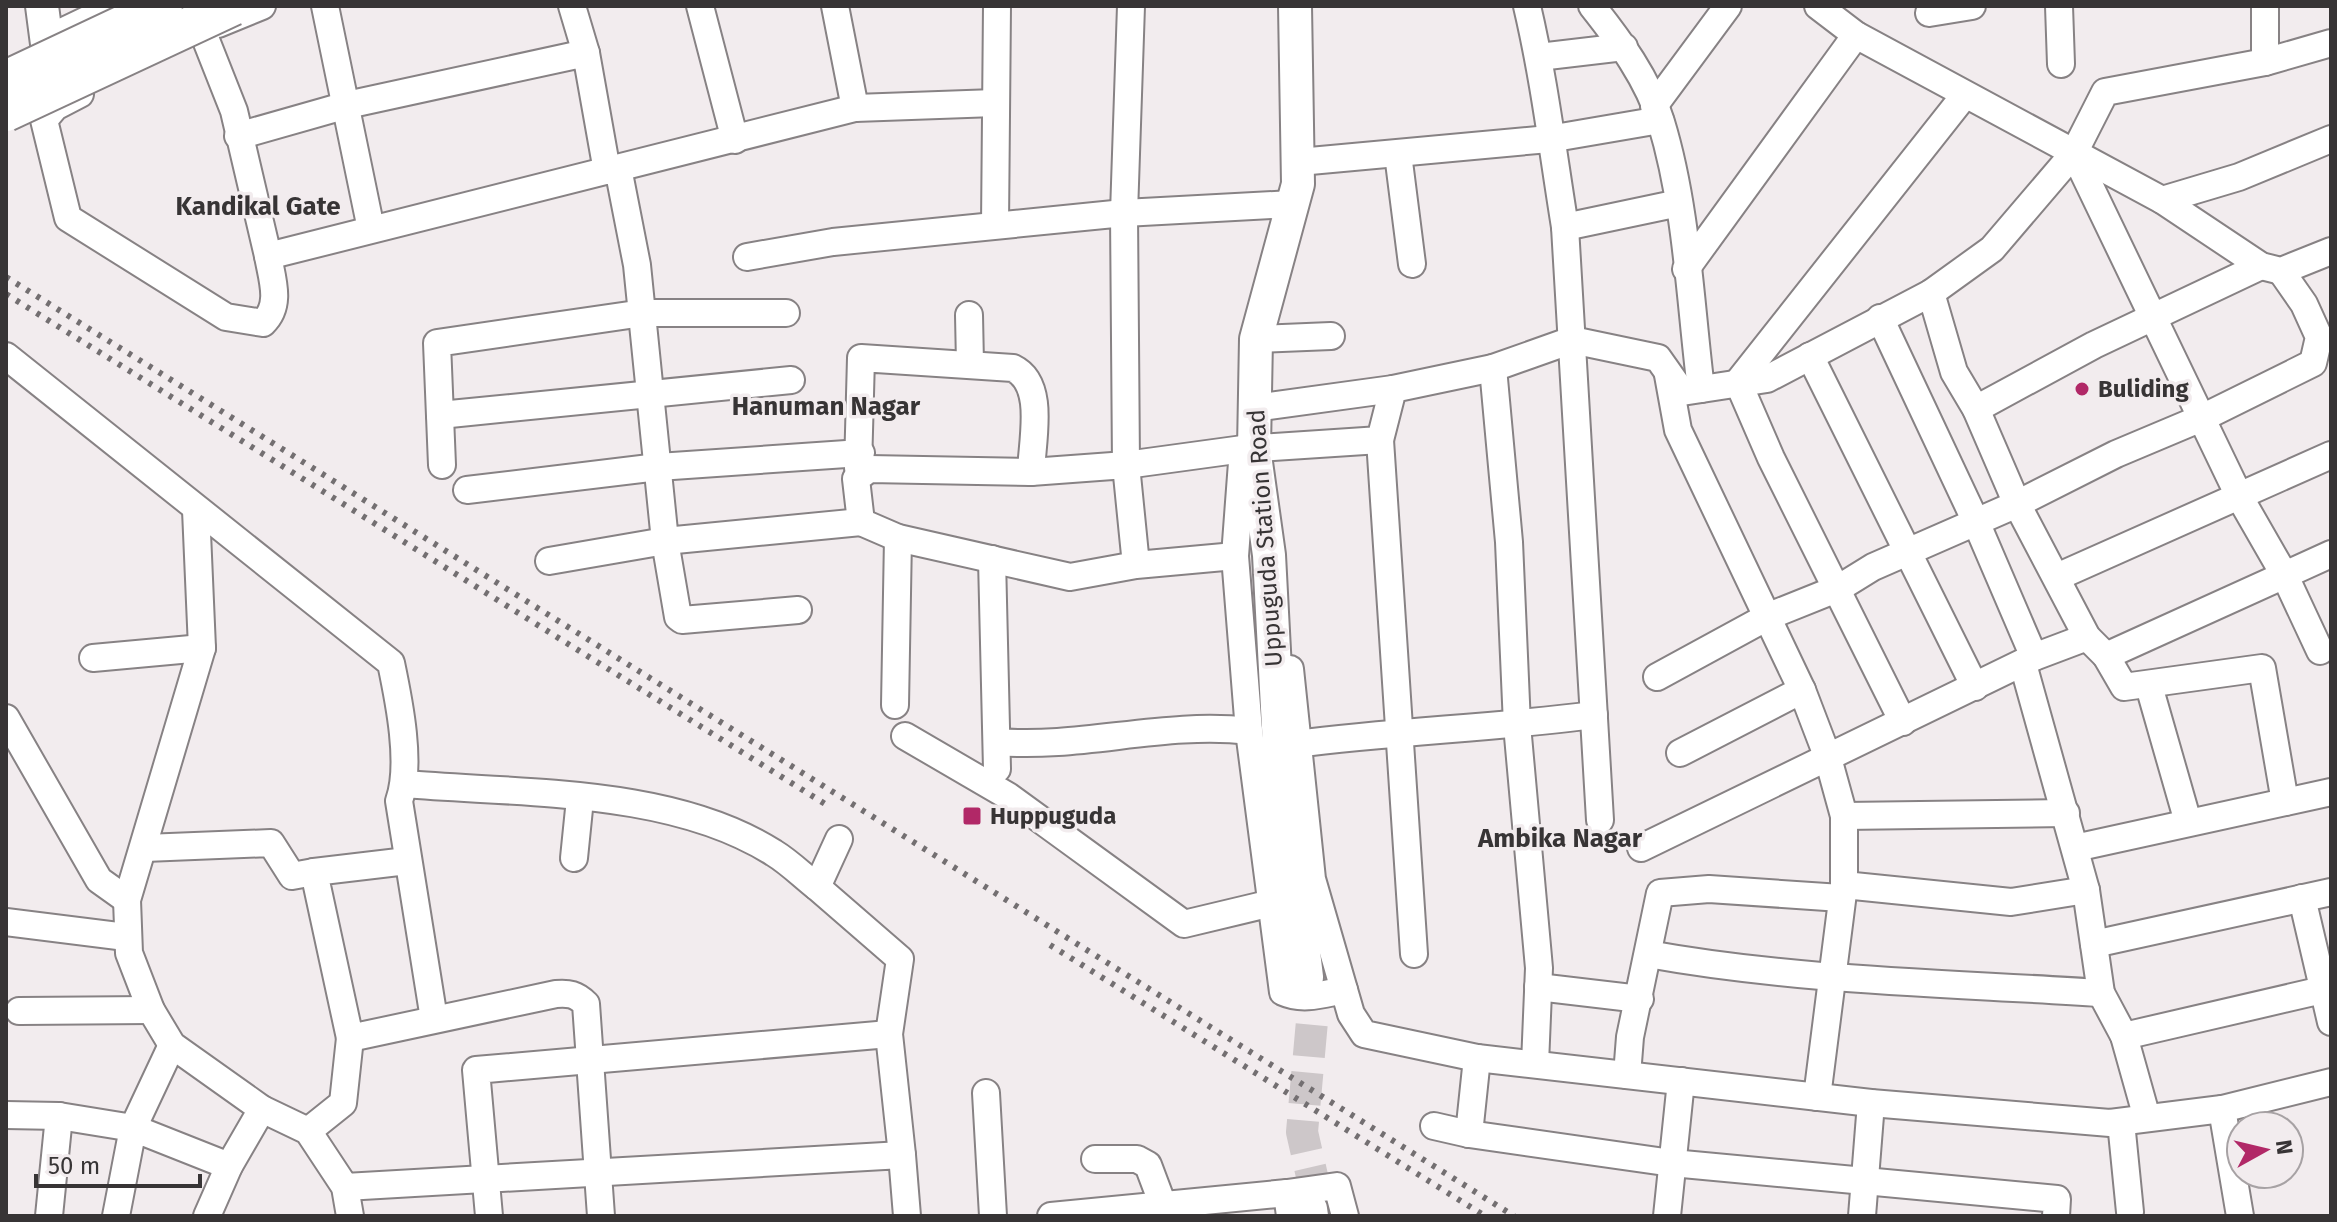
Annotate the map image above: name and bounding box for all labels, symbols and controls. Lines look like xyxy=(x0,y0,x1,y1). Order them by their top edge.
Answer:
district label: Kandikal Gate xyxy=(175,191,341,222)
place label: Buliding xyxy=(2098,375,2189,403)
marker: Buliding xyxy=(2073,380,2091,398)
district label: Hanuman Nagar xyxy=(732,391,921,422)
street label: Uppuguda Station Road xyxy=(1242,408,1288,668)
place label: Huppuguda xyxy=(990,802,1116,830)
marker: Huppuguda xyxy=(961,805,983,827)
district label: Ambika Nagar xyxy=(1477,823,1643,854)
north arrow xyxy=(2225,1110,2305,1190)
scale bar xyxy=(36,1138,200,1188)
text: N xyxy=(2270,1138,2299,1156)
text: 50 m xyxy=(48,1152,100,1180)

